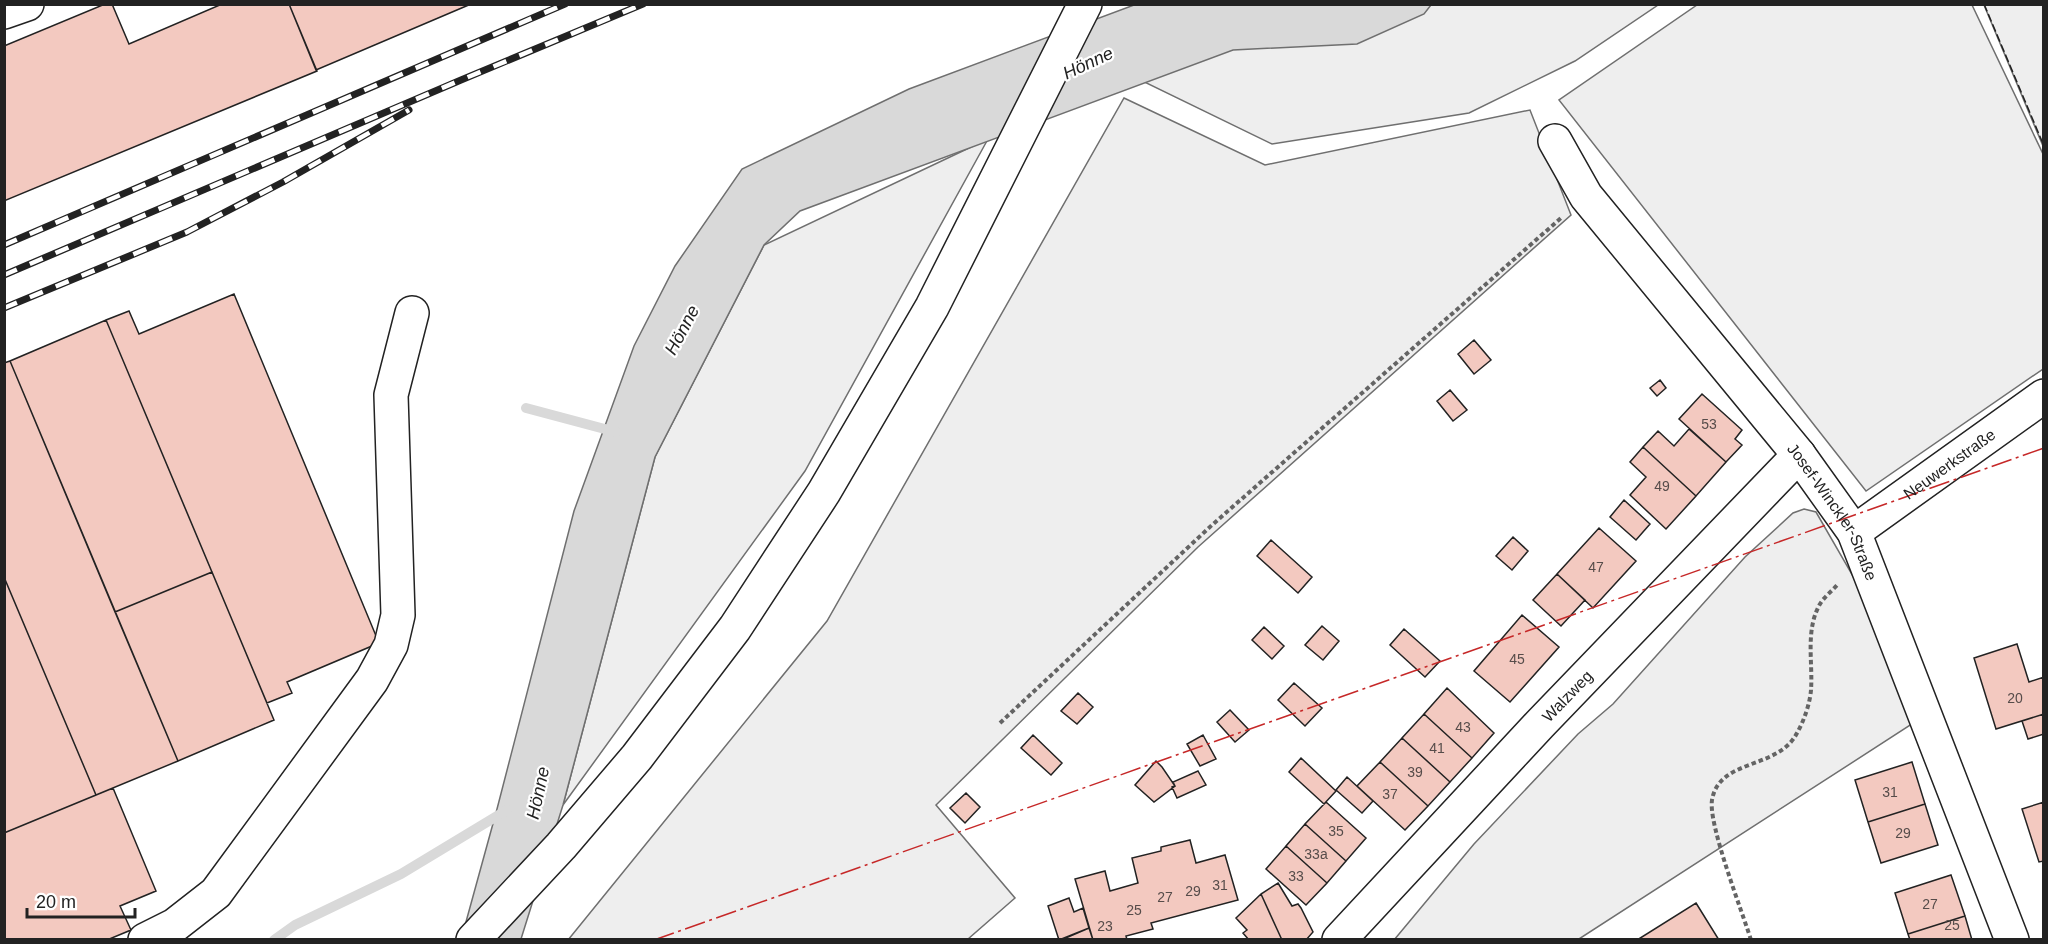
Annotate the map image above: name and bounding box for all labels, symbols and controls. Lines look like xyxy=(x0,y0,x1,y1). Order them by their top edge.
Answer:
water label: Hönne xyxy=(1060,43,1116,83)
water label: Hönne xyxy=(661,302,703,358)
house number: 53 xyxy=(1701,416,1717,432)
street label: Neuwerkstraße xyxy=(1900,426,1999,503)
street label: Josef-Winckler-Straße xyxy=(1784,440,1880,583)
house number: 49 xyxy=(1654,478,1670,494)
house number: 47 xyxy=(1588,559,1604,575)
house number: 45 xyxy=(1509,651,1525,667)
street label: Walzweg xyxy=(1539,667,1596,725)
house number: 20 xyxy=(2007,690,2023,706)
house number: 43 xyxy=(1455,719,1471,735)
house number: 41 xyxy=(1429,740,1445,756)
house number: 39 xyxy=(1407,764,1423,780)
water label: Hönne xyxy=(523,765,553,821)
house number: 31 xyxy=(1882,784,1898,800)
house number: 37 xyxy=(1382,786,1398,802)
house number: 35 xyxy=(1328,823,1344,839)
house number: 29 xyxy=(1895,825,1911,841)
house number: 33a xyxy=(1304,846,1328,862)
house number: 33 xyxy=(1288,868,1304,884)
house number: 31 xyxy=(1212,877,1228,893)
scale bar xyxy=(27,881,135,919)
house number: 29 xyxy=(1185,883,1201,899)
house number: 27 xyxy=(1157,889,1173,905)
text: 20 m xyxy=(36,892,76,912)
house number: 27 xyxy=(1922,896,1938,912)
house number: 25 xyxy=(1126,902,1142,918)
house number: 25 xyxy=(1944,917,1960,933)
house number: 23 xyxy=(1097,918,1113,934)

